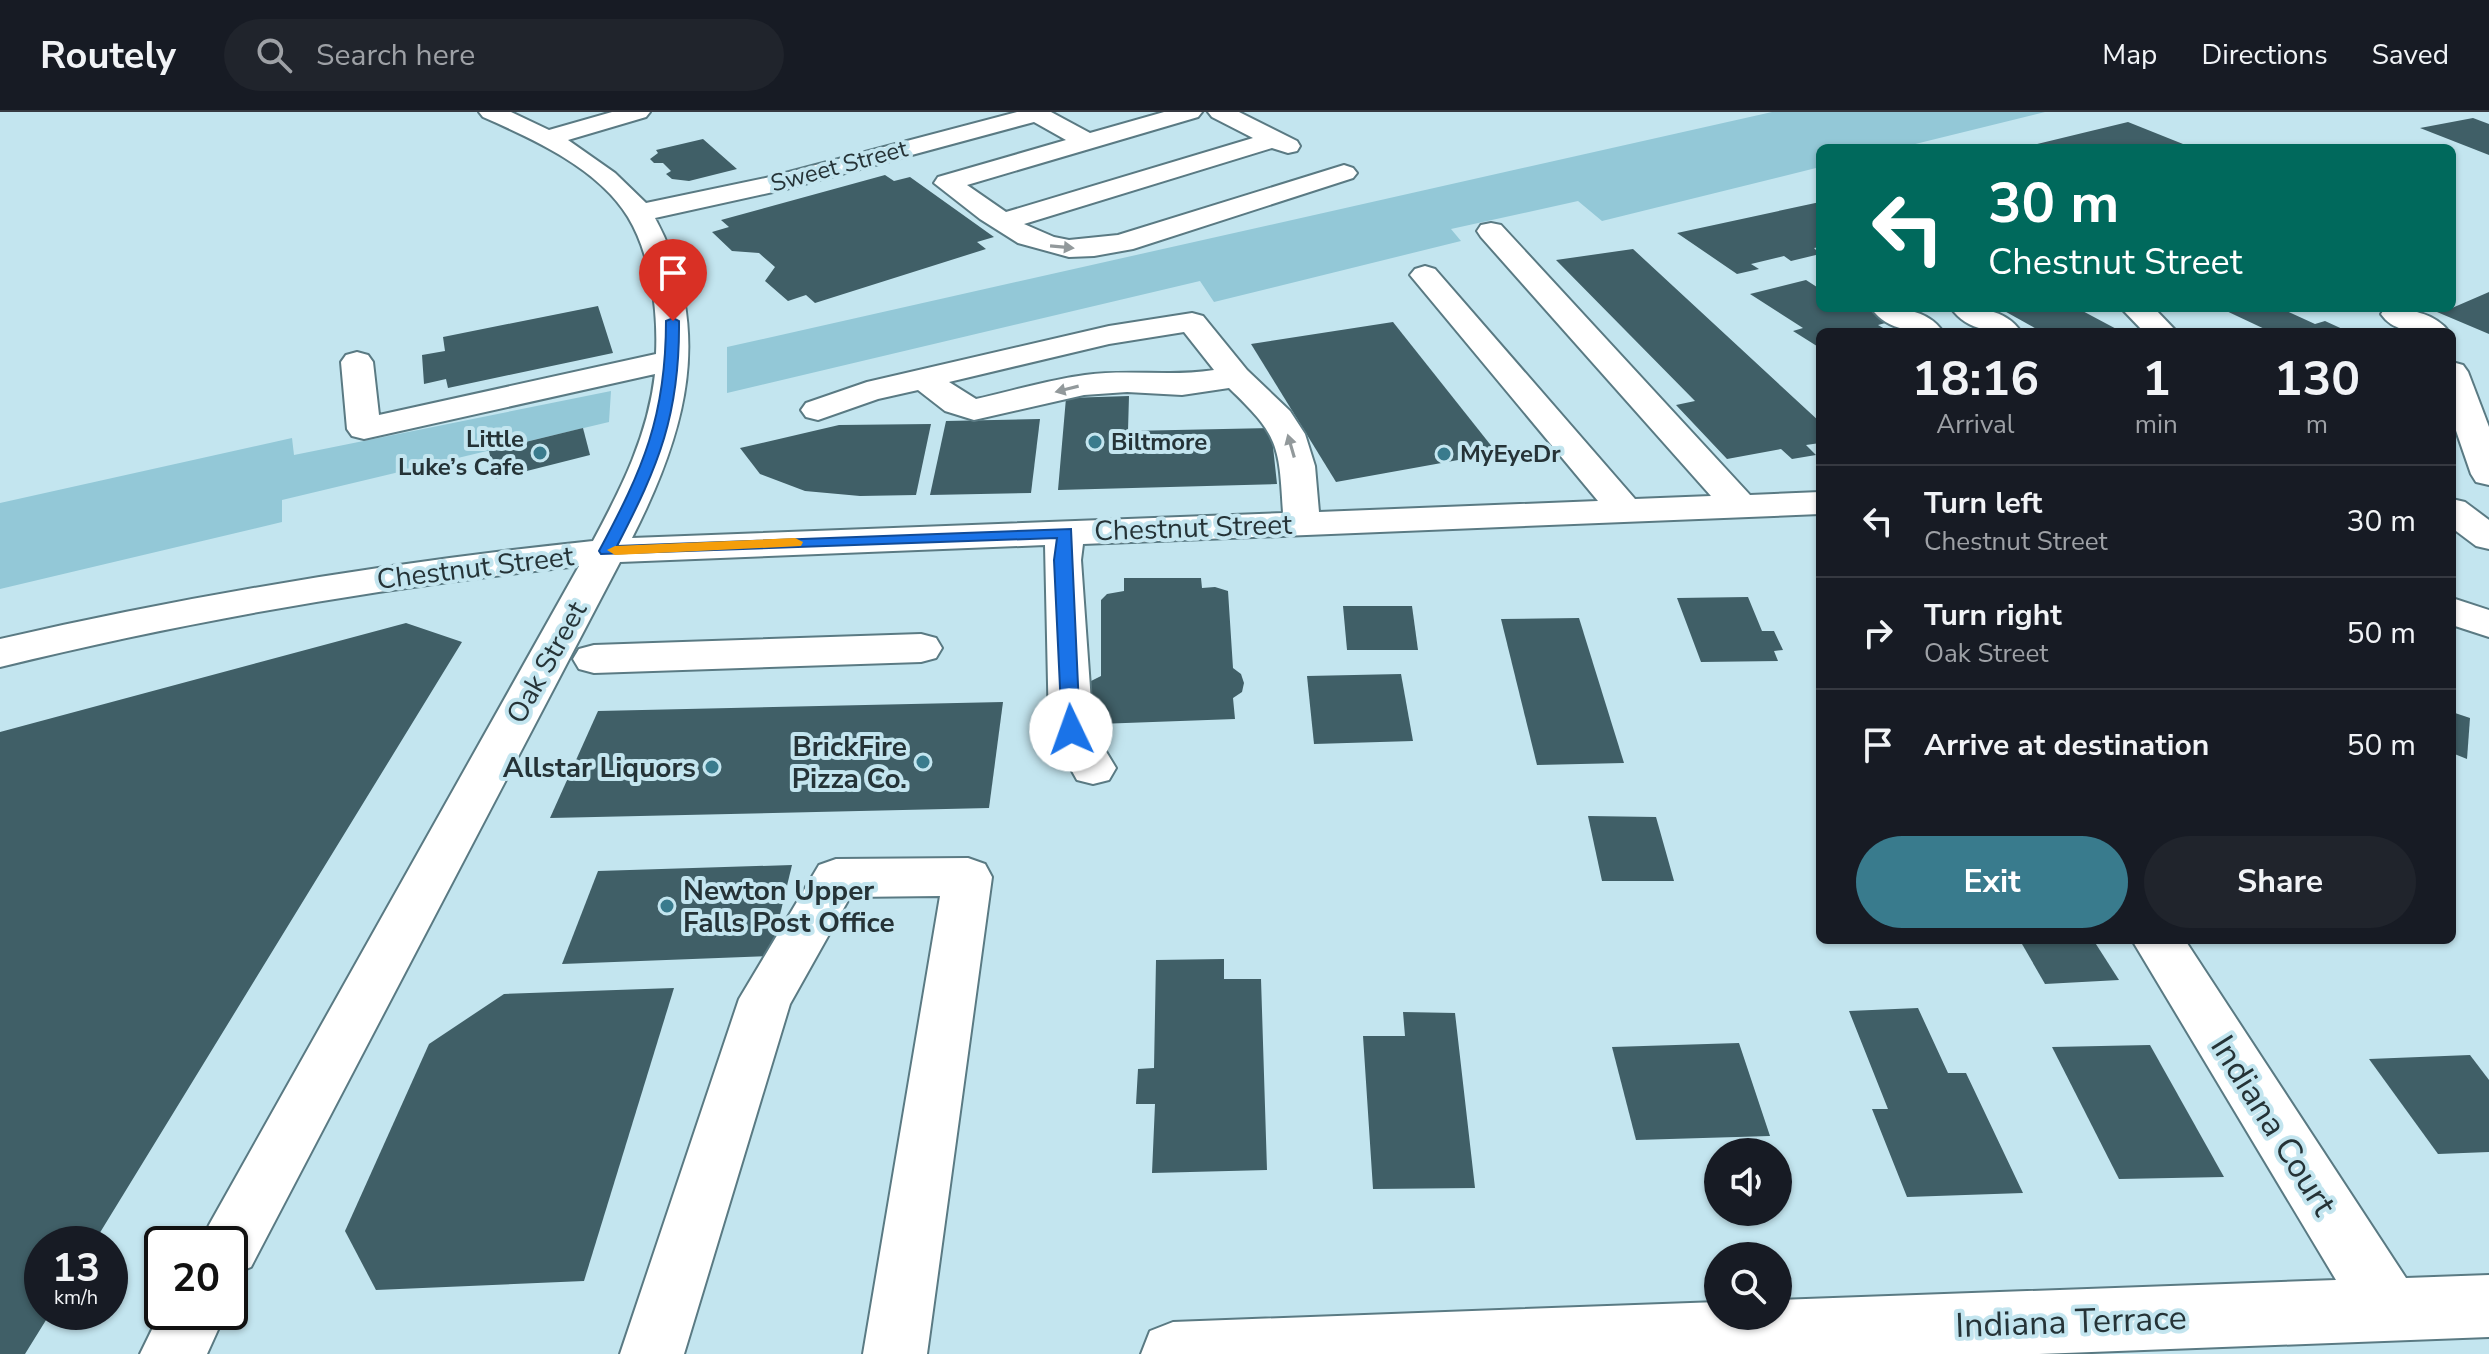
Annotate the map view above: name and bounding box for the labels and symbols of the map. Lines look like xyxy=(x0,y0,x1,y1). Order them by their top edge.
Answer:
street label: Sweet Street xyxy=(767,132,911,200)
pin xyxy=(639,239,707,321)
one-way arrow xyxy=(1050,241,1075,254)
one-way arrow xyxy=(1055,383,1080,396)
place label: Little Luke’s Cafe xyxy=(398,423,524,483)
place label: Biltmore xyxy=(1111,426,1207,458)
marker: Biltmore xyxy=(1086,433,1104,451)
one-way arrow xyxy=(1284,433,1296,458)
place label: MyEyeDr xyxy=(1460,438,1561,470)
marker: Little Luke’s Cafe xyxy=(531,444,549,462)
marker: MyEyeDr xyxy=(1435,445,1453,463)
street label: Chestnut Street xyxy=(1094,506,1293,550)
street label: Chestnut Street xyxy=(375,537,576,599)
street label: Oak Street xyxy=(498,595,596,730)
position arrow xyxy=(1029,688,1113,772)
place label: BrickFire Pizza Co. xyxy=(792,728,907,798)
place label: Allstar Liquors xyxy=(503,749,696,787)
marker: BrickFire Pizza Co. xyxy=(914,753,932,771)
marker: Allstar Liquors xyxy=(703,758,721,776)
place label: Newton Upper Falls Post Office xyxy=(683,872,895,942)
marker: Newton Upper Falls Post Office xyxy=(658,897,676,915)
street label: Indiana Court xyxy=(2199,1027,2347,1225)
speed limit sign: 20 xyxy=(144,1226,248,1330)
street label: Indiana Terrace xyxy=(1955,1295,2188,1349)

